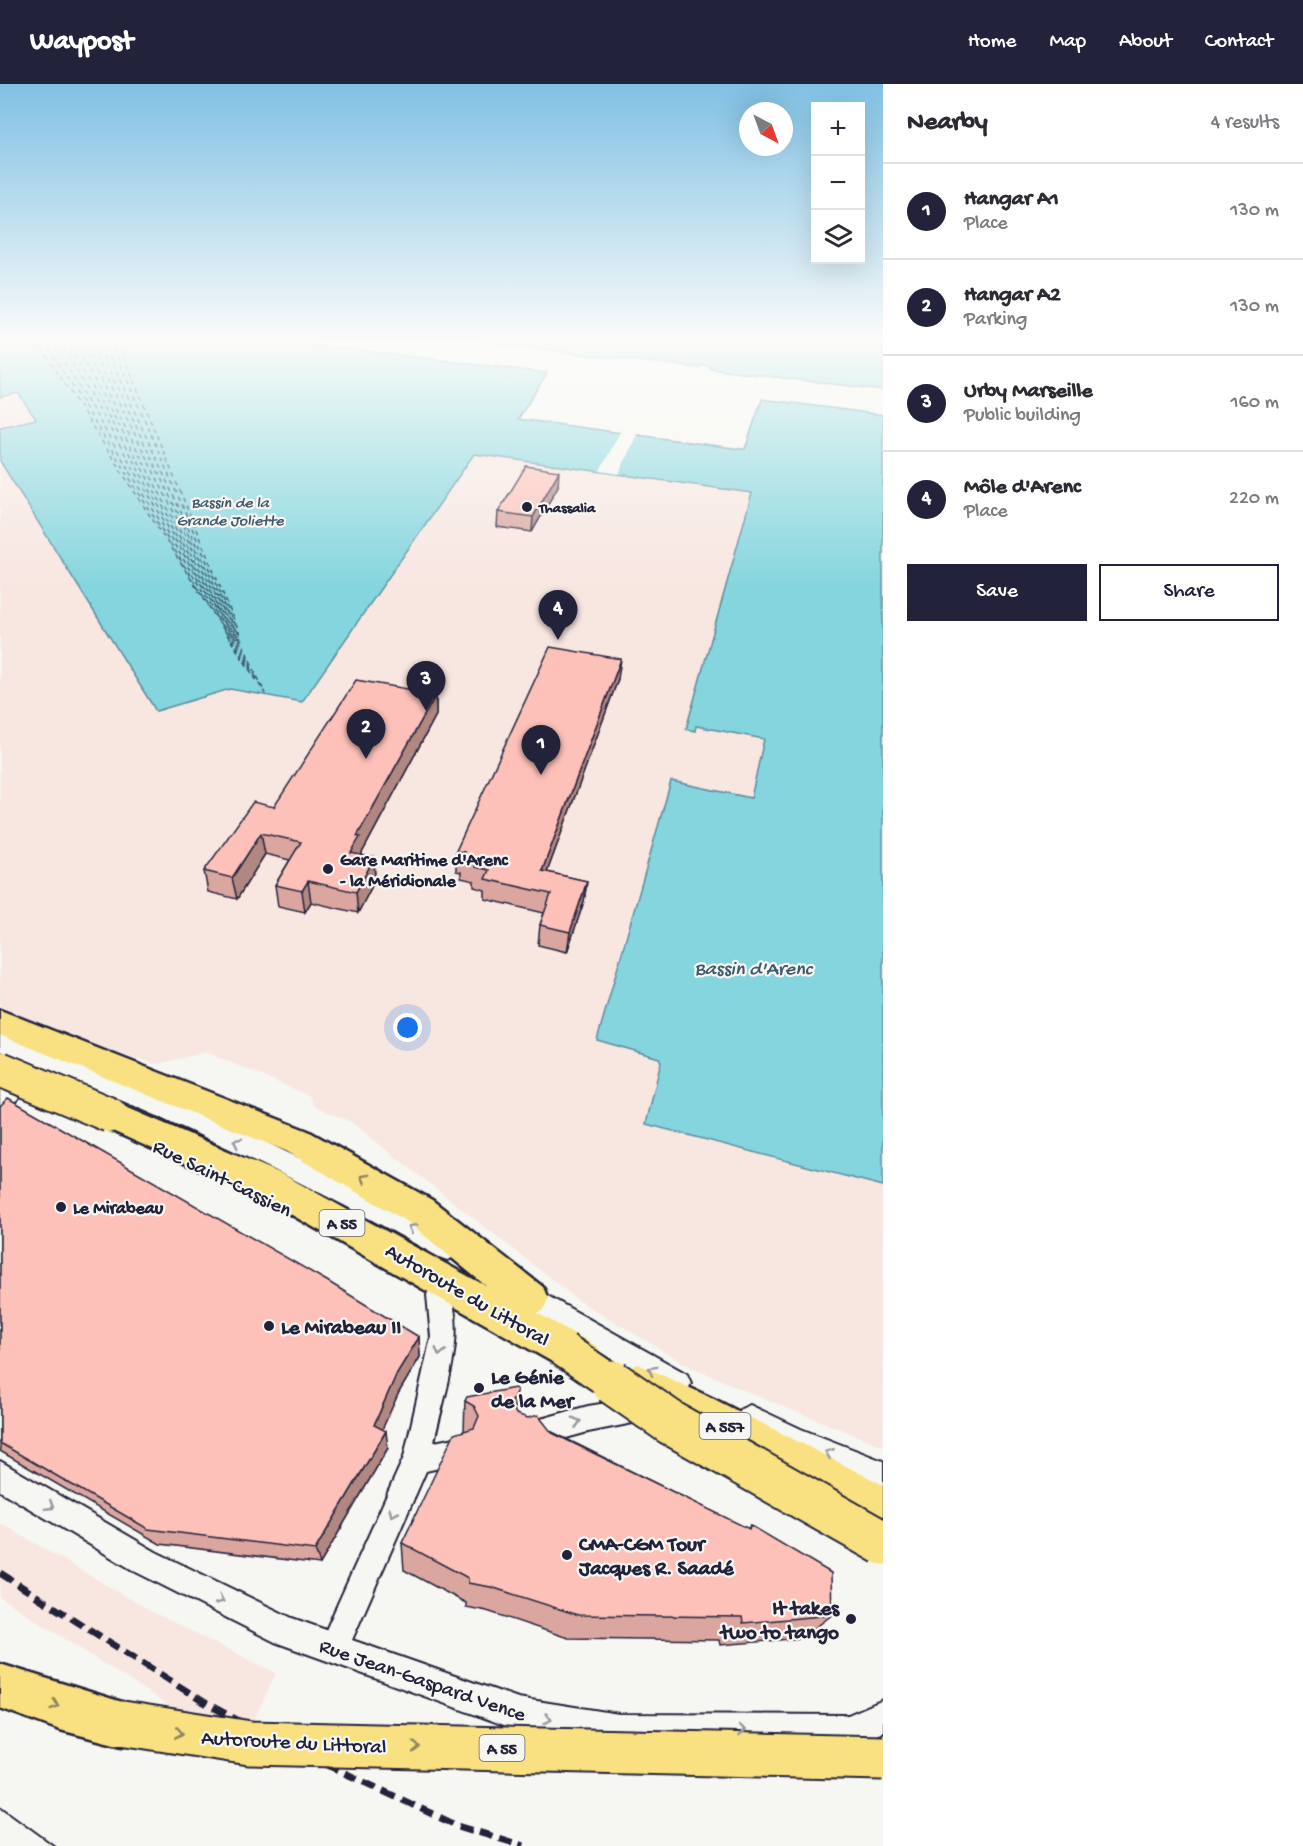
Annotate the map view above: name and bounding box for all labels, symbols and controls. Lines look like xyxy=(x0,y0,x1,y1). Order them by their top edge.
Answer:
text: Waypost xyxy=(30,26,133,59)
text: Home xyxy=(968,30,1016,55)
text: Map xyxy=(1049,30,1086,55)
text: About xyxy=(1119,30,1172,55)
text: Contact xyxy=(1205,30,1273,55)
north arrow xyxy=(739,102,793,156)
map controls xyxy=(811,102,865,264)
button: + xyxy=(811,102,865,156)
text: Nearby xyxy=(907,108,988,139)
text: 4 results xyxy=(1211,112,1279,135)
button: − xyxy=(811,156,865,210)
text: Hangar A1 xyxy=(964,187,1059,213)
text: 1 xyxy=(922,200,931,223)
text: 130 m xyxy=(1230,200,1279,223)
button: layers xyxy=(811,210,865,264)
text: Place xyxy=(964,213,1008,236)
text: Hangar A2 xyxy=(964,283,1061,309)
text: 2 xyxy=(922,296,931,319)
text: 130 m xyxy=(1230,296,1279,319)
text: Parking xyxy=(964,309,1027,332)
text: Urby Marseille xyxy=(964,379,1093,405)
text: 3 xyxy=(921,392,932,415)
text: 160 m xyxy=(1230,392,1279,415)
text: Public building xyxy=(964,405,1081,428)
text: Môle d'Arenc xyxy=(964,475,1081,501)
text: 4 xyxy=(922,488,931,511)
text: 220 m xyxy=(1229,488,1279,511)
water label: Bassin de la Grande Joliette xyxy=(176,495,284,532)
marker: Thassalia xyxy=(520,500,534,514)
place label: Thassalia xyxy=(538,500,596,518)
text: Place xyxy=(964,501,1008,524)
button: Save xyxy=(907,564,1087,621)
button: Share xyxy=(1099,564,1279,621)
pin: 4 xyxy=(538,590,578,640)
pin: 3 xyxy=(406,662,446,711)
pin: 2 xyxy=(346,710,386,759)
pin: 1 xyxy=(522,726,560,775)
place label: Gare Maritime d'Arenc - la Méridionale xyxy=(340,851,509,893)
marker: Gare Maritime d'Arenc - la Méridionale xyxy=(321,862,335,876)
water label: Bassin d'Arenc xyxy=(695,959,814,982)
your location xyxy=(393,1013,422,1042)
street label: Rue Saint-Cassien xyxy=(148,1136,295,1225)
one-way arrow xyxy=(233,1137,244,1149)
one-way arrow xyxy=(360,1174,371,1185)
place label: Le Mirabeau xyxy=(73,1199,164,1220)
marker: Le Mirabeau xyxy=(54,1200,68,1214)
road number: A 55 xyxy=(320,1210,364,1236)
one-way arrow xyxy=(408,1224,418,1236)
street label: Autoroute du Littoral xyxy=(380,1240,553,1354)
place label: Le Mirabeau II xyxy=(281,1317,401,1342)
marker: Le Mirabeau II xyxy=(262,1319,276,1333)
one-way arrow xyxy=(435,1347,448,1357)
one-way arrow xyxy=(648,1366,659,1377)
place label: Le Génie de la Mer xyxy=(491,1367,576,1416)
marker: Le Génie de la Mer xyxy=(472,1381,486,1395)
road number: A 557 xyxy=(700,1413,750,1439)
one-way arrow xyxy=(572,1417,582,1430)
one-way arrow xyxy=(824,1448,835,1460)
one-way arrow xyxy=(44,1498,54,1510)
one-way arrow xyxy=(389,1507,401,1518)
place label: CMA-CGM Tour Jacques R. Saadé xyxy=(578,1534,735,1583)
marker: CMA-CGM Tour Jacques R. Saadé xyxy=(560,1548,574,1562)
one-way arrow xyxy=(214,1593,225,1605)
place label: It takes two to tango xyxy=(719,1598,840,1647)
marker: It takes two to tango xyxy=(844,1612,858,1626)
street label: Rue Jean-Gaspard Vence xyxy=(315,1635,529,1730)
one-way arrow xyxy=(49,1698,60,1710)
one-way arrow xyxy=(544,1712,553,1724)
one-way arrow xyxy=(738,1724,747,1736)
one-way arrow xyxy=(174,1726,184,1739)
street label: Autoroute du Littoral xyxy=(201,1727,387,1762)
road number: A 55 xyxy=(480,1735,524,1761)
one-way arrow xyxy=(411,1741,420,1753)

